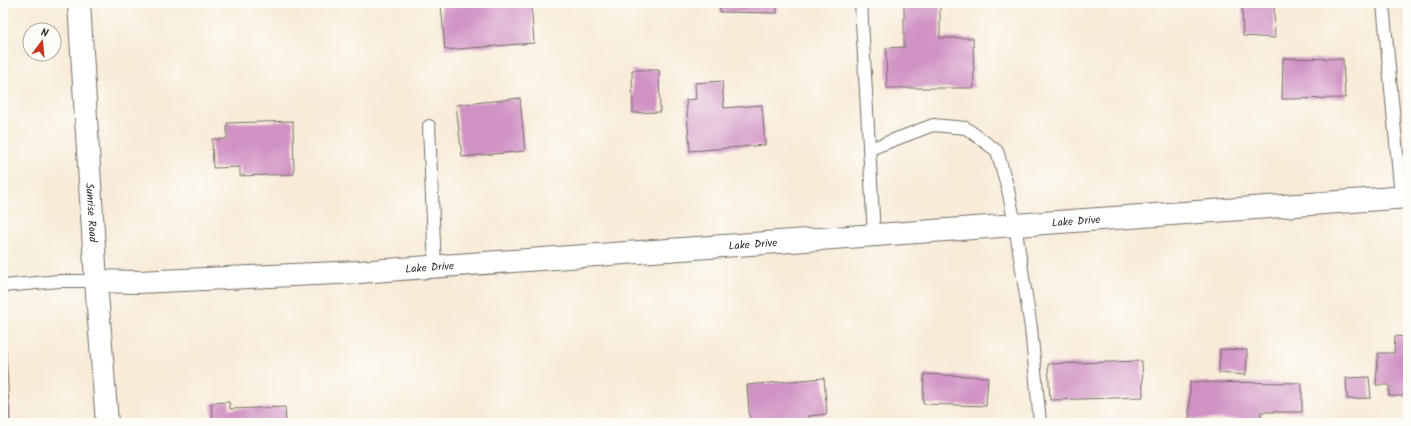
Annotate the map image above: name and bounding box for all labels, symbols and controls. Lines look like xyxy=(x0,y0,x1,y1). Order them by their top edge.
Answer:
north arrow xyxy=(22,22,62,62)
text: N xyxy=(39,24,50,43)
street label: Sunrise Road xyxy=(80,182,102,243)
street label: Lake Drive xyxy=(1051,211,1101,232)
street label: Lake Drive xyxy=(728,234,778,256)
street label: Lake Drive xyxy=(405,257,455,279)

